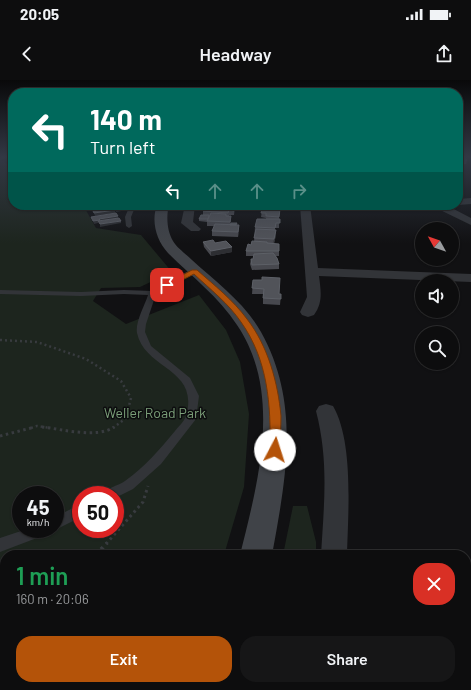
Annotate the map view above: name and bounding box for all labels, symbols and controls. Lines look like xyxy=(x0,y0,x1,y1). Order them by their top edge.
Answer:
text: 20:05 xyxy=(20,5,59,23)
icon: back xyxy=(16,43,38,65)
text: Headway xyxy=(200,43,271,65)
icon: share xyxy=(433,43,455,65)
text: 140 m xyxy=(90,102,162,136)
icon: left xyxy=(24,104,76,156)
text: Turn left xyxy=(90,136,156,158)
icon: left xyxy=(162,180,184,202)
icon: ahead xyxy=(204,180,226,202)
icon: ahead xyxy=(246,180,268,202)
icon: right xyxy=(288,180,310,202)
north arrow xyxy=(415,222,459,266)
map controls xyxy=(415,222,459,370)
pin xyxy=(150,268,184,302)
icon: arrive xyxy=(156,274,178,296)
button: sound xyxy=(415,274,459,318)
button: search xyxy=(415,326,459,370)
park label: Weller Road Park xyxy=(104,404,206,421)
position arrow xyxy=(254,429,296,471)
speed limit sign: 50 xyxy=(72,486,124,538)
text: 45 xyxy=(27,495,49,519)
text: km/h xyxy=(27,516,49,528)
text: 1 min xyxy=(16,561,68,590)
button: close xyxy=(413,563,455,605)
text: 160 m · 20:06 xyxy=(16,591,89,607)
button: Exit xyxy=(16,636,232,682)
button: Share xyxy=(240,636,455,682)

